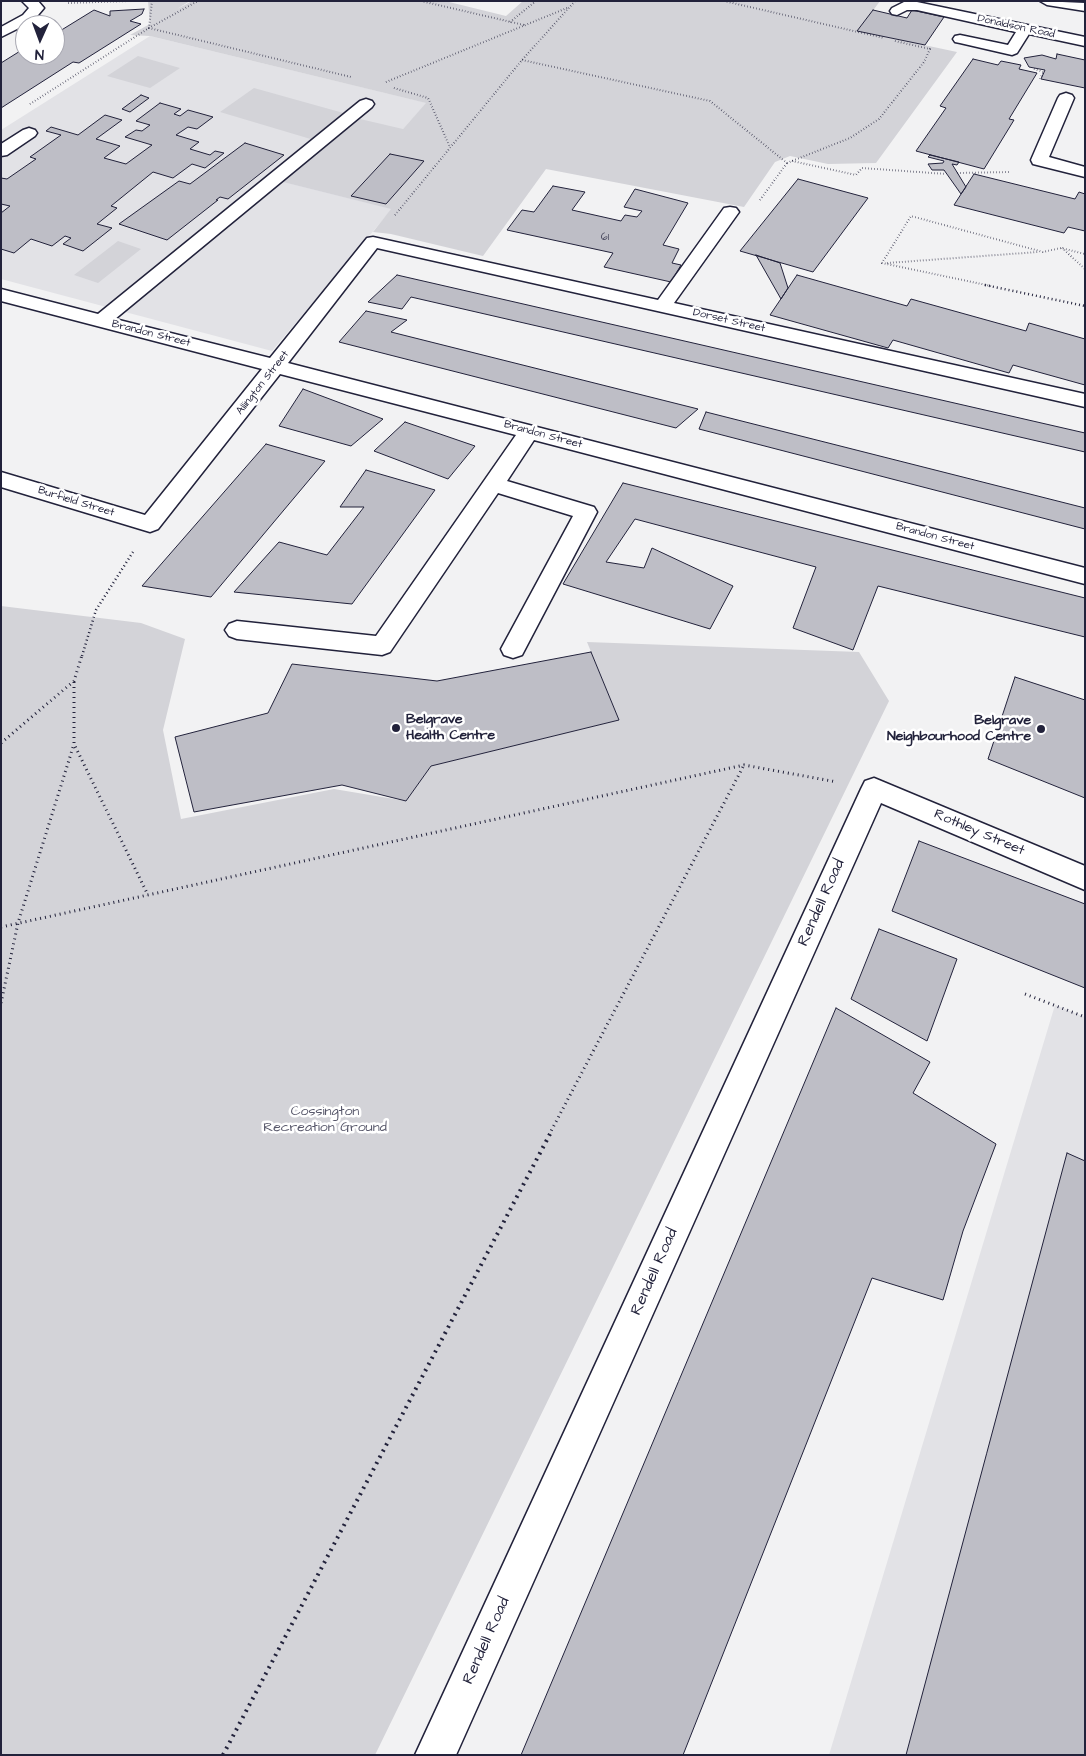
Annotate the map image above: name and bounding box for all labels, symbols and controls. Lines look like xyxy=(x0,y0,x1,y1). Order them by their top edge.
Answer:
street label: Donaldson Road xyxy=(976,12,1056,42)
north arrow xyxy=(15,15,65,65)
text: N xyxy=(35,44,44,64)
house number: 61 xyxy=(601,231,609,245)
street label: Dorset Street xyxy=(692,306,766,336)
street label: Brandon Street xyxy=(110,318,192,350)
street label: Allington Street xyxy=(234,348,292,418)
street label: Brandon Street xyxy=(502,418,584,452)
street label: Burfield Street xyxy=(36,484,116,520)
street label: Brandon Street xyxy=(894,520,976,554)
place label: Belgrave Health Centre xyxy=(406,712,495,744)
place label: Belgrave Neighbourhood Centre xyxy=(887,713,1031,746)
marker: Belgrave Health Centre xyxy=(390,722,402,734)
marker: Belgrave Neighbourhood Centre xyxy=(1035,723,1047,735)
street label: Rothley Street xyxy=(931,806,1027,860)
street label: Rendell Road xyxy=(794,857,850,949)
park label: Cossington Recreation Ground xyxy=(263,1104,387,1136)
street label: Rendell Road xyxy=(627,1226,683,1318)
street label: Rendell Road xyxy=(459,1595,515,1687)

